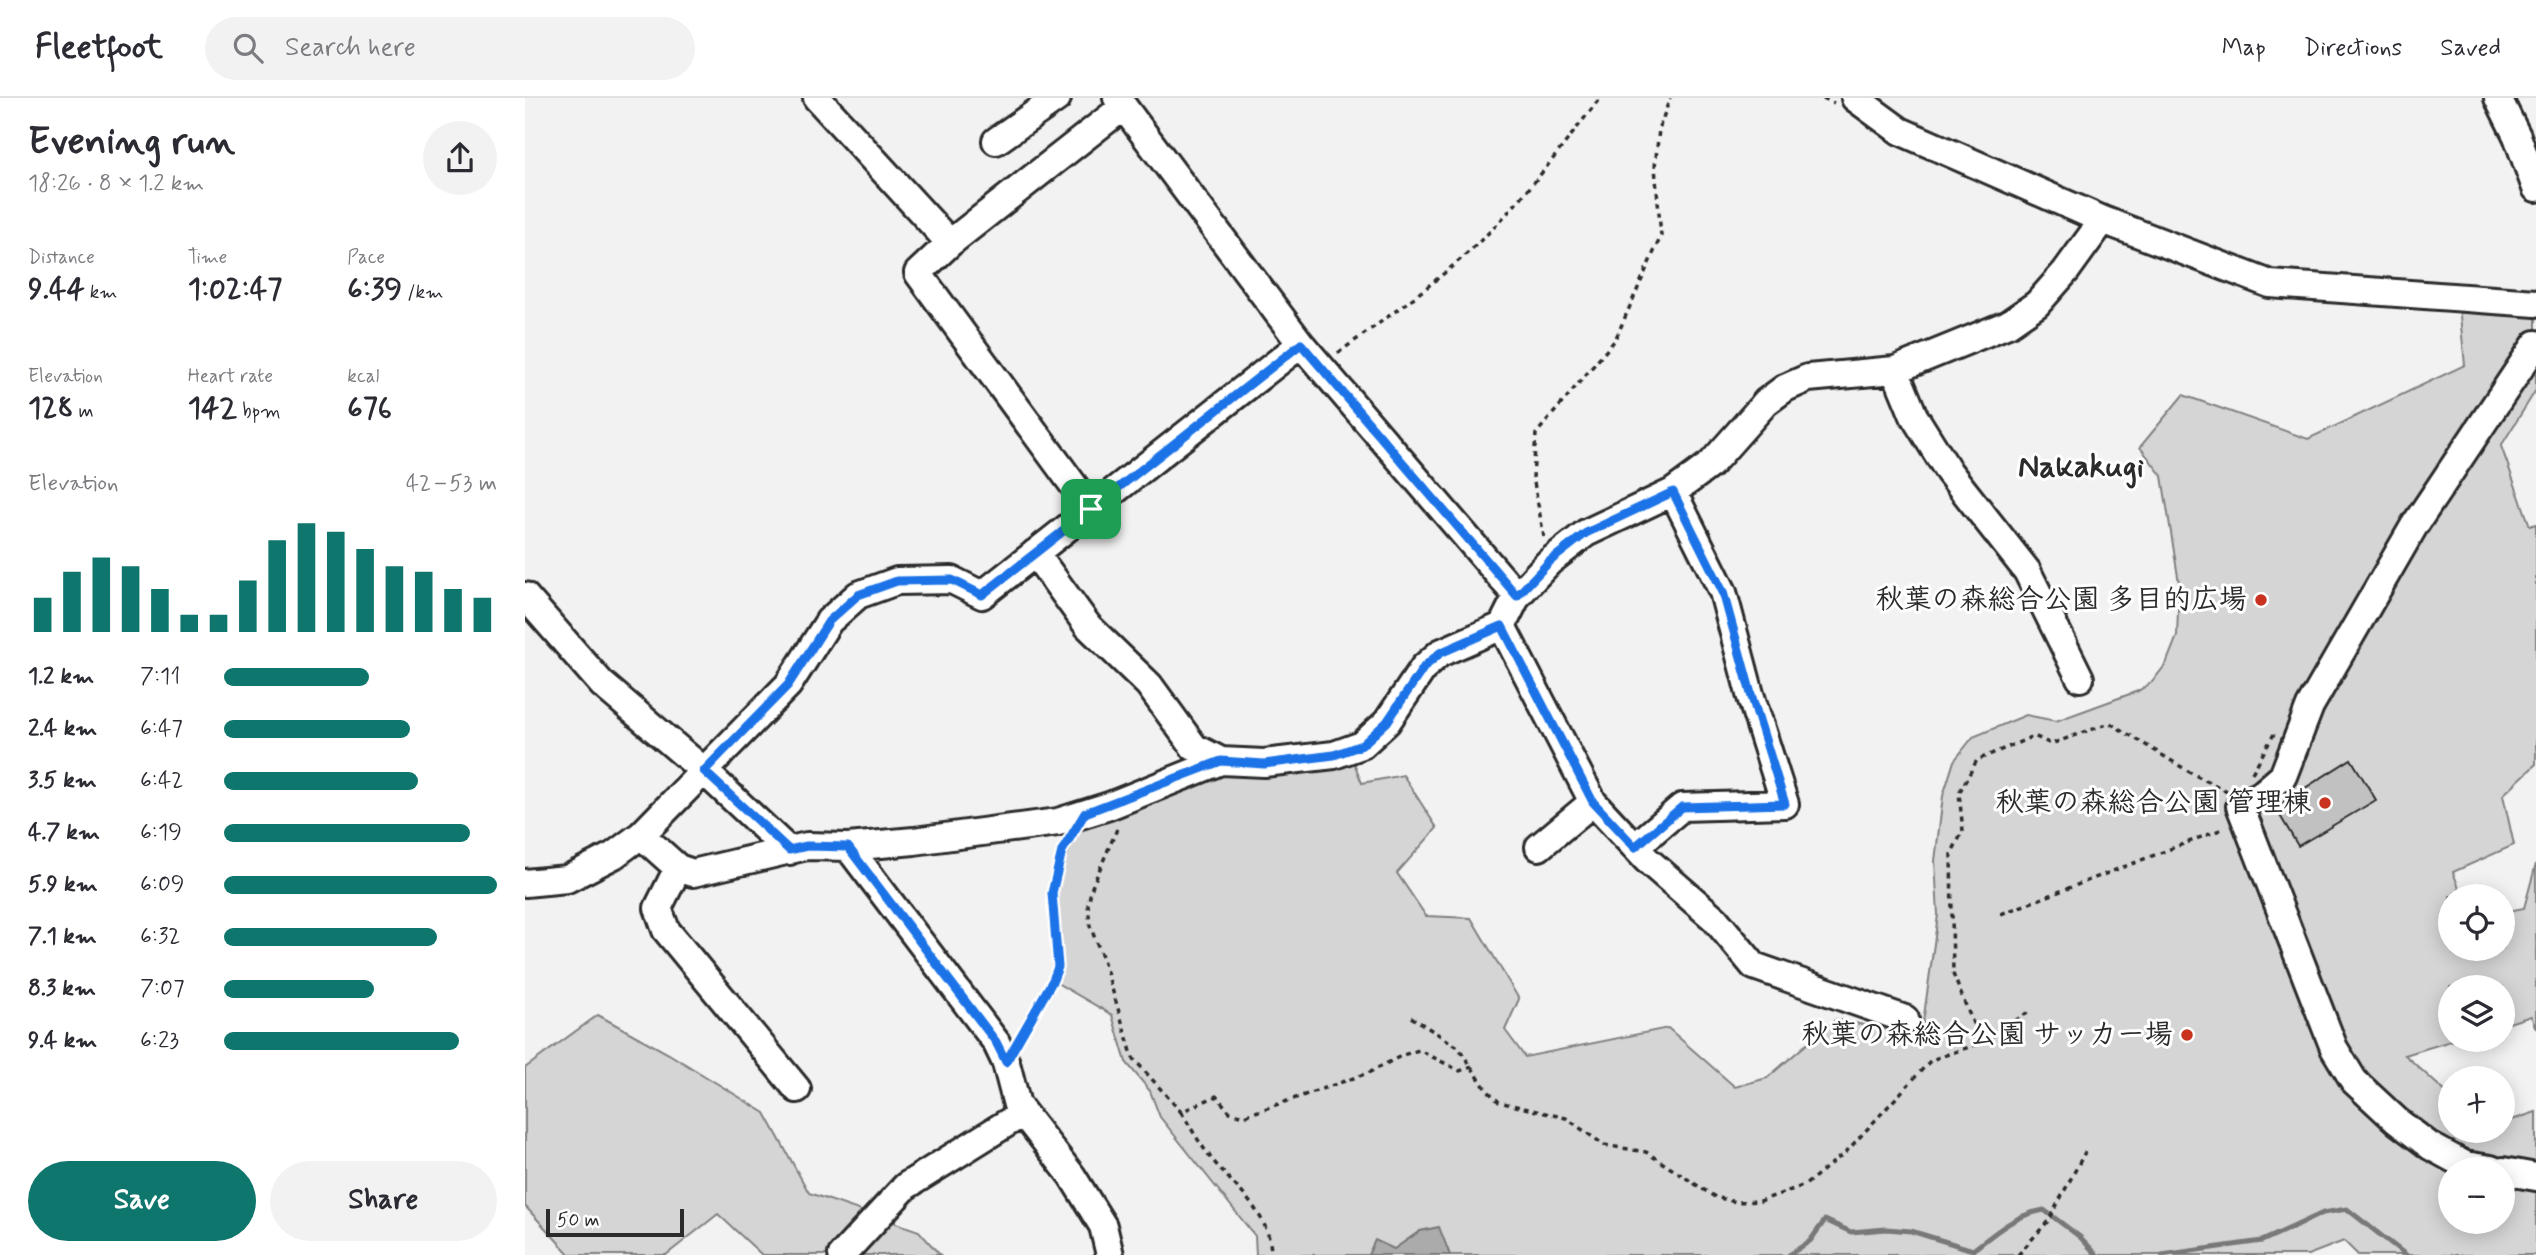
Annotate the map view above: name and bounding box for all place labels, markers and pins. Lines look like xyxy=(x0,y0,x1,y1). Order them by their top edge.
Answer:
pin xyxy=(1061,479,1121,539)
place label: 秋葉の森総合公園 多目的広場 xyxy=(1875,582,2247,619)
marker: 秋葉の森総合公園 多目的広場 xyxy=(2253,592,2269,608)
place label: 秋葉の森総合公園 管理棟 xyxy=(1995,785,2311,822)
marker: 秋葉の森総合公園 管理棟 xyxy=(2317,795,2333,811)
place label: 秋葉の森総合公園 サッカー場 xyxy=(1801,1017,2173,1054)
marker: 秋葉の森総合公園 サッカー場 xyxy=(2179,1027,2195,1043)

